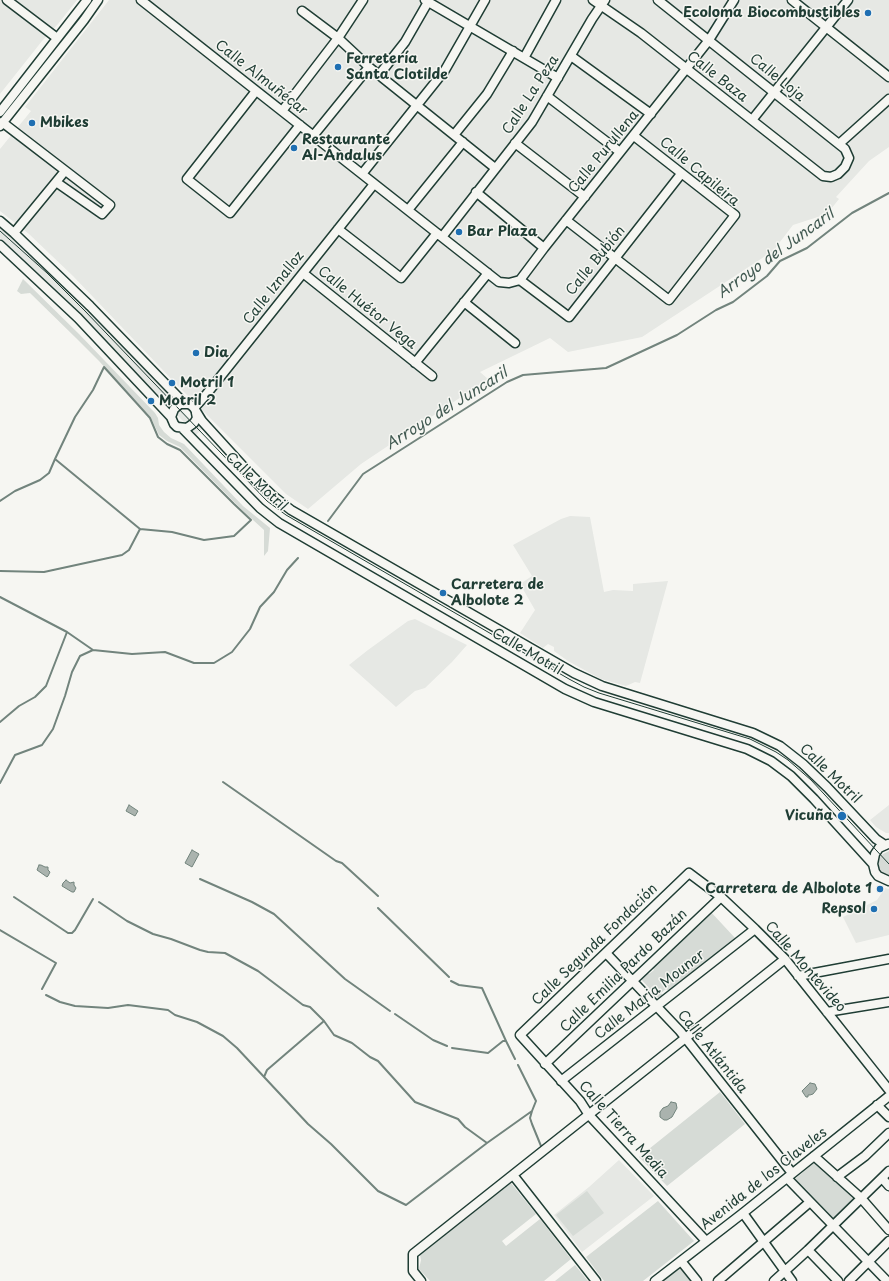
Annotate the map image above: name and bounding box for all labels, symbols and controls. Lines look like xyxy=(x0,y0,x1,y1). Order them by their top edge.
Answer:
place label: Ecoloma Biocombustibles xyxy=(683,5,860,21)
marker: Ecoloma Biocombustibles xyxy=(863,8,873,18)
street label: Calle Almuñécar xyxy=(211,37,311,119)
street label: Calle Baza xyxy=(683,48,751,106)
place label: Ferretería Santa Clotilde xyxy=(346,51,448,84)
street label: Calle Loja xyxy=(746,51,808,105)
street label: Calle La Peza xyxy=(499,52,563,138)
marker: Ferretería Santa Clotilde xyxy=(333,62,343,72)
street label: Calle Purullena xyxy=(565,107,643,197)
place label: Mbikes xyxy=(40,115,89,131)
marker: Mbikes xyxy=(27,118,37,128)
place label: Restaurante Al-Ándalus xyxy=(302,132,390,164)
street label: Calle Capileira xyxy=(656,134,742,210)
marker: Restaurante Al-Ándalus xyxy=(289,143,299,153)
water label: Arroyo del Juncaril xyxy=(714,206,838,302)
street label: Calle Bubión xyxy=(563,223,629,299)
place label: Bar Plaza xyxy=(467,224,537,240)
marker: Bar Plaza xyxy=(454,227,464,237)
street label: Calle Iznalloz xyxy=(240,248,308,328)
street label: Calle Huétor Vega xyxy=(314,263,420,353)
place label: Dia xyxy=(204,345,229,361)
marker: Dia xyxy=(191,348,201,358)
water label: Arroyo del Juncaril xyxy=(383,364,511,454)
place label: Motril 1 xyxy=(180,375,234,391)
marker: Motril 1 xyxy=(167,378,177,388)
place label: Motril 2 xyxy=(159,393,216,409)
marker: Motril 2 xyxy=(146,396,156,406)
street label: Calle Motril xyxy=(221,449,291,515)
place label: Carretera de Albolote 2 xyxy=(451,577,544,610)
marker: Carretera de Albolote 2 xyxy=(438,588,448,598)
street label: Calle Motril xyxy=(489,625,565,679)
street label: Calle Motril xyxy=(796,741,864,807)
place label: Vicuña xyxy=(785,808,833,824)
marker: Vicuña xyxy=(836,810,848,822)
street label: Calle Segunda Fondación xyxy=(529,881,661,1009)
place label: Carretera de Albolote 1 xyxy=(705,881,872,897)
marker: Carretera de Albolote 1 xyxy=(875,884,885,894)
place label: Repsol xyxy=(822,901,866,917)
marker: Repsol xyxy=(869,904,879,914)
street label: Calle Emilia Pardo Bazán xyxy=(557,906,691,1036)
street label: Calle Montevideo xyxy=(761,918,849,1016)
street label: Calle Maria Mouner xyxy=(591,947,709,1043)
street label: Calle Atlántida xyxy=(673,1007,751,1097)
street label: Calle Tierra Media xyxy=(575,1078,671,1182)
street label: Avenida de los Claveles xyxy=(698,1124,830,1234)

